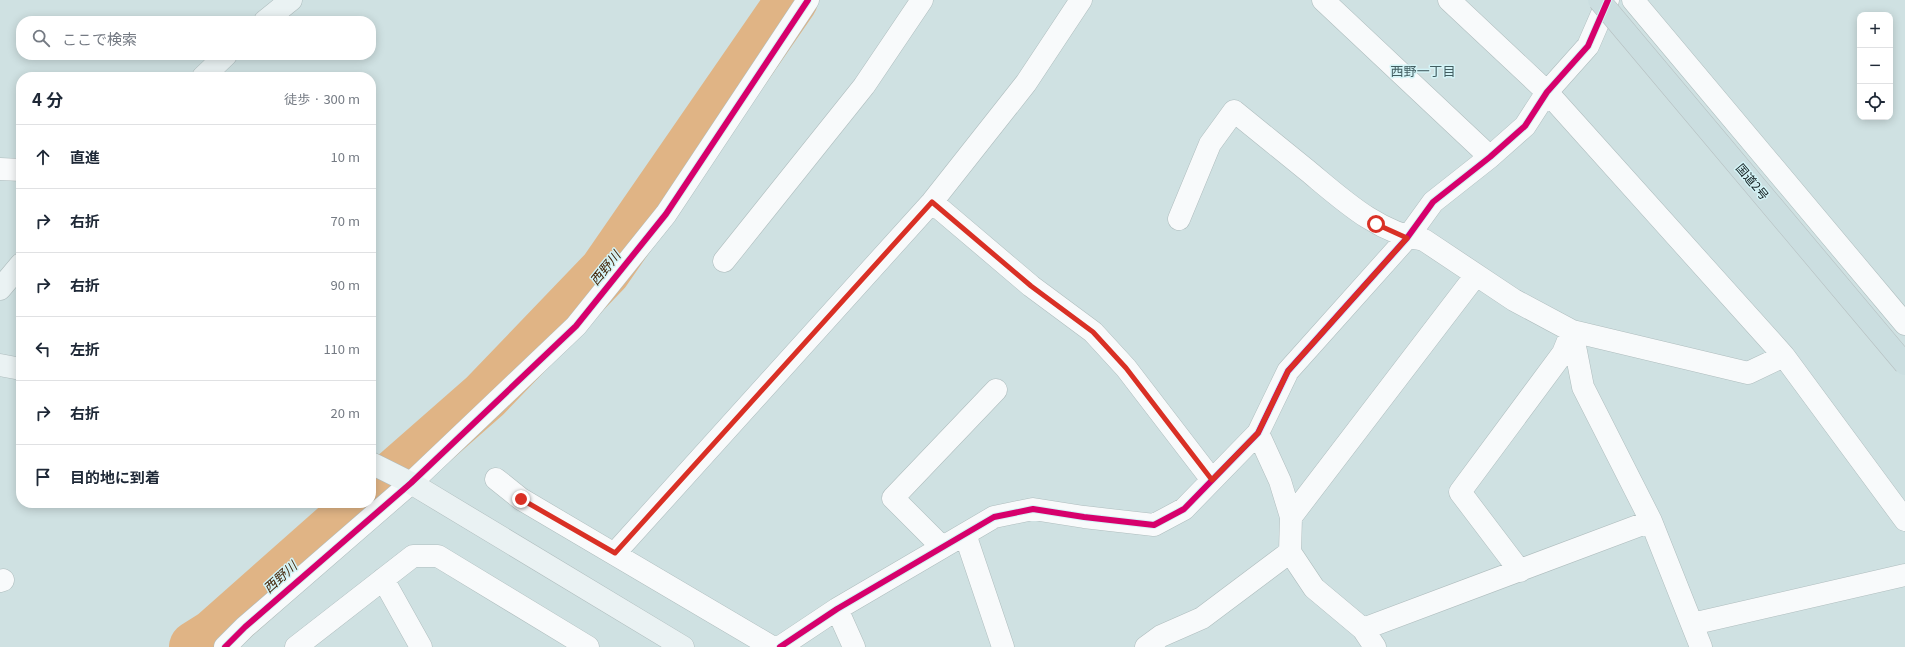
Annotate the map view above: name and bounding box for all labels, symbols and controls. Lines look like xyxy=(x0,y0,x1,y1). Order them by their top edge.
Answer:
map controls xyxy=(1857,12,1893,120)
button: + xyxy=(1857,12,1893,48)
search box xyxy=(16,16,376,60)
icon: search xyxy=(30,27,52,49)
text: ここで検索 xyxy=(62,28,137,49)
button: − xyxy=(1857,48,1893,84)
district label: 西野一丁目 xyxy=(1390,61,1456,80)
button: locate xyxy=(1857,84,1893,120)
text: 4 分 xyxy=(32,86,63,111)
text: 徒歩 · 300 m xyxy=(284,89,360,108)
icon: ahead xyxy=(32,146,54,168)
text: 直進 xyxy=(70,146,100,167)
text: 10 m xyxy=(331,147,360,166)
street label: 国道2号 xyxy=(1733,159,1773,203)
icon: right xyxy=(32,210,54,232)
text: 右折 xyxy=(70,210,100,231)
text: 70 m xyxy=(331,211,360,230)
route start xyxy=(1367,215,1385,233)
water label: 西野川 xyxy=(585,245,626,289)
icon: right xyxy=(32,274,54,296)
text: 右折 xyxy=(70,274,100,295)
text: 90 m xyxy=(331,275,360,294)
icon: left xyxy=(32,338,54,360)
text: 左折 xyxy=(70,338,100,359)
text: 110 m xyxy=(323,339,360,358)
icon: right xyxy=(32,402,54,424)
text: 右折 xyxy=(70,402,100,423)
text: 20 m xyxy=(331,403,360,422)
icon: arrive xyxy=(32,466,54,488)
text: 目的地に到着 xyxy=(70,466,160,487)
route end xyxy=(512,490,530,508)
water label: 西野川 xyxy=(259,555,302,597)

